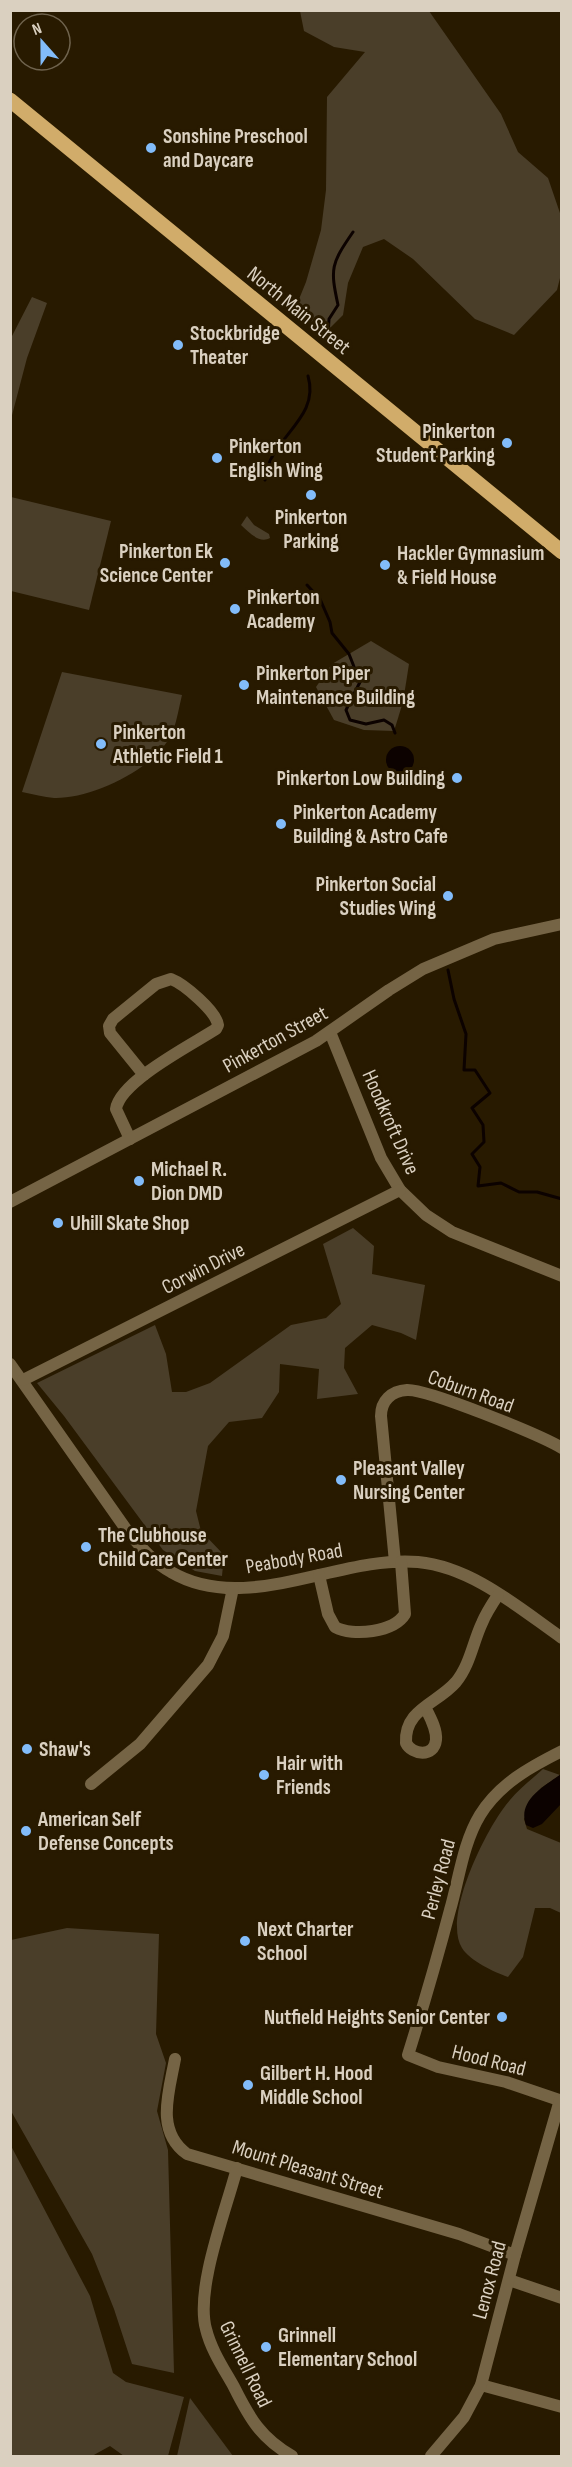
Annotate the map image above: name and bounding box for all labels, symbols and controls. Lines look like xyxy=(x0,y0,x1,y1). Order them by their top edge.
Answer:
north arrow xyxy=(12,12,72,72)
text: N xyxy=(30,19,45,40)
place label: Sonshine Preschool and Daycare xyxy=(163,124,308,173)
marker: Sonshine Preschool and Daycare xyxy=(144,141,158,155)
street label: North Main Street xyxy=(242,261,355,360)
place label: Stockbridge Theater xyxy=(190,321,280,370)
marker: Stockbridge Theater xyxy=(171,338,185,352)
place label: Pinkerton Student Parking xyxy=(376,419,495,468)
place label: Pinkerton English Wing xyxy=(229,434,323,483)
marker: Pinkerton Student Parking xyxy=(500,436,514,450)
marker: Pinkerton English Wing xyxy=(210,451,224,465)
marker: Pinkerton Parking xyxy=(304,488,318,502)
place label: Pinkerton Parking xyxy=(275,505,347,554)
place label: Pinkerton Ek Science Center xyxy=(100,539,214,588)
place label: Hackler Gymnasium & Field House xyxy=(397,541,544,590)
marker: Pinkerton Ek Science Center xyxy=(218,556,232,570)
marker: Hackler Gymnasium & Field House xyxy=(378,558,392,572)
place label: Pinkerton Academy xyxy=(246,585,320,634)
marker: Pinkerton Academy xyxy=(228,602,242,616)
place label: Pinkerton Piper Maintenance Building xyxy=(256,661,415,710)
marker: Pinkerton Piper Maintenance Building xyxy=(237,678,251,692)
place label: Pinkerton Athletic Field 1 xyxy=(112,720,223,769)
marker: Pinkerton Athletic Field 1 xyxy=(94,737,108,751)
place label: Pinkerton Low Building xyxy=(277,766,445,791)
marker: Pinkerton Low Building xyxy=(450,771,464,785)
place label: Pinkerton Academy Building & Astro Cafe xyxy=(293,800,448,849)
marker: Pinkerton Academy Building & Astro Cafe xyxy=(274,817,288,831)
place label: Pinkerton Social Studies Wing xyxy=(315,872,436,921)
marker: Pinkerton Social Studies Wing xyxy=(441,889,455,903)
street label: Pinkerton Street xyxy=(219,1000,332,1078)
street label: Hoodkroft Drive xyxy=(356,1066,425,1178)
place label: Michael R. Dion DMD xyxy=(151,1157,227,1206)
marker: Michael R. Dion DMD xyxy=(132,1174,146,1188)
place label: Uhill Skate Shop xyxy=(70,1211,189,1236)
marker: Uhill Skate Shop xyxy=(51,1216,65,1230)
street label: Corwin Drive xyxy=(158,1237,249,1300)
street label: Coburn Road xyxy=(424,1364,517,1419)
place label: Pleasant Valley Nursing Center xyxy=(353,1456,465,1505)
marker: Pleasant Valley Nursing Center xyxy=(334,1473,348,1487)
place label: The Clubhouse Child Care Center xyxy=(98,1523,229,1572)
street label: Peabody Road xyxy=(244,1538,345,1579)
marker: The Clubhouse Child Care Center xyxy=(79,1540,93,1554)
place label: Shaw's xyxy=(39,1737,91,1762)
marker: Shaw's xyxy=(20,1742,34,1756)
place label: Hair with Friends xyxy=(276,1751,343,1800)
marker: Hair with Friends xyxy=(257,1768,271,1782)
place label: American Self Defense Concepts xyxy=(37,1807,174,1856)
marker: American Self Defense Concepts xyxy=(19,1824,33,1838)
street label: Perley Road xyxy=(416,1836,461,1922)
place label: Next Charter School xyxy=(257,1917,354,1966)
marker: Next Charter School xyxy=(238,1934,252,1948)
place label: Nutfield Heights Senior Center xyxy=(264,2005,491,2030)
marker: Nutfield Heights Senior Center xyxy=(495,2010,509,2024)
street label: Hood Road xyxy=(449,2039,528,2082)
place label: Gilbert H. Hood Middle School xyxy=(260,2061,373,2110)
marker: Gilbert H. Hood Middle School xyxy=(241,2078,255,2092)
street label: Mount Pleasant Street xyxy=(229,2135,387,2204)
street label: Lenox Road xyxy=(467,2238,512,2322)
street label: Grinnell Road xyxy=(214,2317,277,2411)
place label: Grinnell Elementary School xyxy=(278,2323,417,2372)
marker: Grinnell Elementary School xyxy=(259,2340,273,2354)

